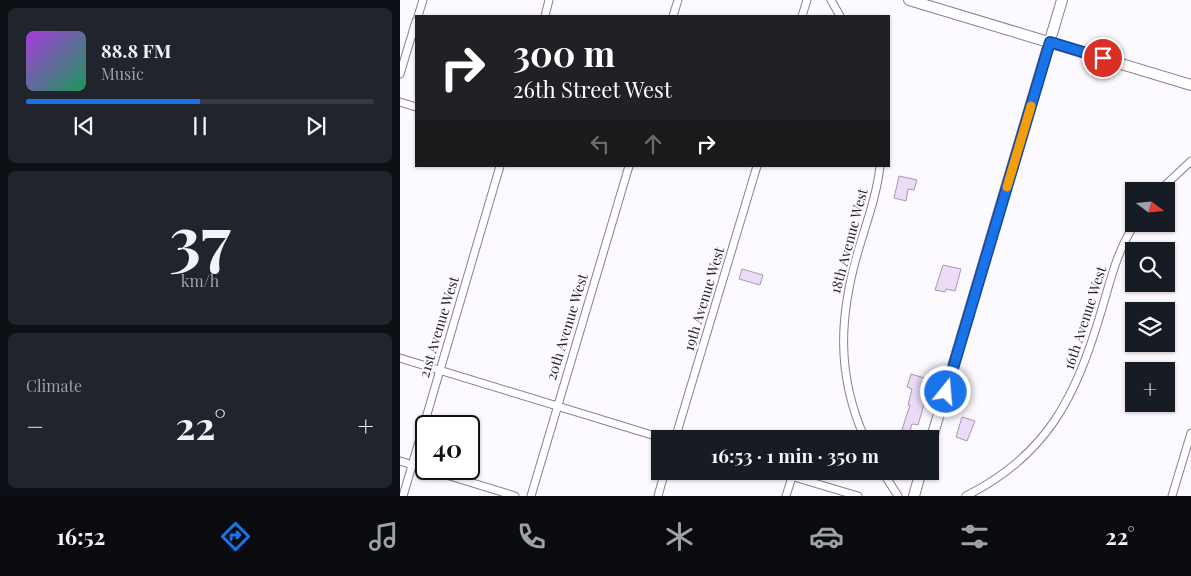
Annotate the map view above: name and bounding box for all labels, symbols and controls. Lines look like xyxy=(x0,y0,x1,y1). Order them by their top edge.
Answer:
text: 300 m xyxy=(513,29,615,76)
icon: right xyxy=(430,35,495,100)
text: 88.8 FM xyxy=(101,37,171,63)
pin xyxy=(1082,37,1124,79)
icon: arrive xyxy=(1089,44,1117,72)
text: Music xyxy=(101,63,144,84)
text: 26th Street West xyxy=(513,74,672,104)
icon: previous xyxy=(70,112,98,140)
icon: pause xyxy=(186,112,214,140)
icon: next xyxy=(302,112,330,140)
icon: left xyxy=(586,130,614,158)
icon: ahead xyxy=(639,130,667,158)
icon: right xyxy=(692,130,720,158)
north arrow xyxy=(1125,182,1175,232)
map controls xyxy=(1125,182,1175,412)
street label: 18th Avenue West xyxy=(825,185,872,295)
text: 37 xyxy=(169,194,231,280)
button: search xyxy=(1125,242,1175,292)
street label: 19th Avenue West xyxy=(679,244,729,353)
street label: 16th Avenue West xyxy=(1059,263,1111,372)
text: km/h xyxy=(181,270,219,291)
street label: 20th Avenue West xyxy=(541,270,592,382)
street label: 21st Avenue West xyxy=(414,273,463,380)
button: layers xyxy=(1125,302,1175,352)
button: + xyxy=(1125,362,1175,412)
position arrow xyxy=(919,365,971,417)
text: Climate xyxy=(26,375,82,396)
text: 22° xyxy=(176,399,226,450)
text: − xyxy=(26,407,44,444)
text: + xyxy=(358,407,374,444)
speed limit sign: 40 xyxy=(415,415,480,480)
text: 16:53 · 1 min · 350 m xyxy=(711,442,879,468)
icon: directions xyxy=(218,519,253,554)
icon: music xyxy=(366,519,401,554)
icon: phone xyxy=(514,519,549,554)
icon: climate xyxy=(662,519,697,554)
icon: car xyxy=(809,519,844,554)
icon: filters xyxy=(957,519,992,554)
text: 16:52 xyxy=(56,521,105,551)
text: 22° xyxy=(1105,521,1135,551)

